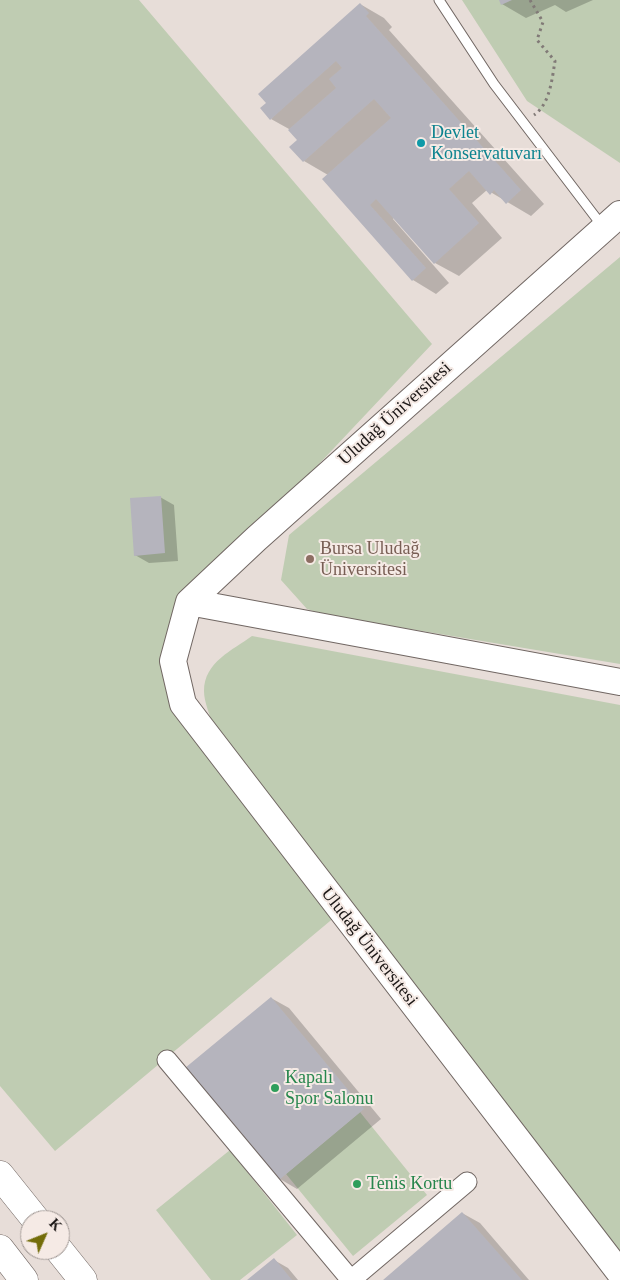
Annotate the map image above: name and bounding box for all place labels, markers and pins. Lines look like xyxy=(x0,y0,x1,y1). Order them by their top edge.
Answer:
place label: Devlet Konservatuvarı xyxy=(431,122,542,164)
marker: Devlet Konservatuvarı xyxy=(415,137,427,149)
place label: Bursa Uludağ Üniversitesi xyxy=(320,538,419,580)
marker: Bursa Uludağ Üniversitesi xyxy=(304,553,316,565)
place label: Kapalı Spor Salonu xyxy=(285,1067,374,1110)
marker: Kapalı Spor Salonu xyxy=(269,1082,281,1094)
place label: Tenis Kortu xyxy=(367,1173,452,1195)
marker: Tenis Kortu xyxy=(351,1178,363,1190)

